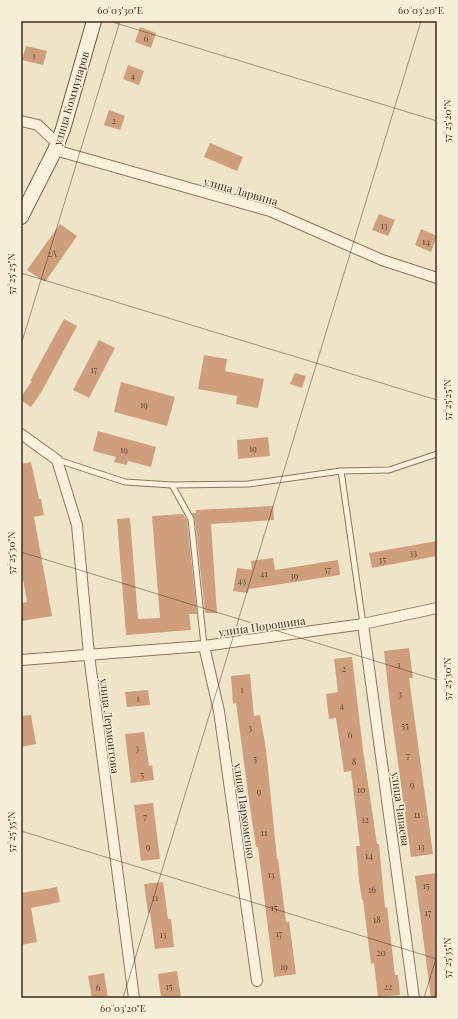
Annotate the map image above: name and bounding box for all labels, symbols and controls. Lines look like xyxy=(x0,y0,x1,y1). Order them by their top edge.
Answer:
text: 60°03'30"E xyxy=(97,3,143,17)
text: 60°03'20"E xyxy=(398,3,444,17)
house number: 6 xyxy=(144,32,149,44)
house number: 1 xyxy=(32,49,36,61)
street label: улица Коммунаров xyxy=(49,49,92,148)
house number: 4 xyxy=(131,69,136,81)
text: 57°25'20"N xyxy=(440,100,454,142)
house number: 2 xyxy=(112,114,116,126)
street label: улица Дарвина xyxy=(201,173,280,209)
house number: 13 xyxy=(380,219,388,231)
house number: 14 xyxy=(422,235,430,247)
house number: 2А xyxy=(47,247,57,259)
text: 57°25'25"N xyxy=(4,253,18,295)
house number: 17 xyxy=(91,363,98,375)
text: 57°25'25"N xyxy=(440,379,454,421)
house number: 19 xyxy=(140,398,148,410)
house number: 19 xyxy=(249,442,257,454)
house number: 19 xyxy=(120,443,128,455)
text: 57°25'30"N xyxy=(4,532,18,574)
house number: 33 xyxy=(409,546,417,558)
house number: 35 xyxy=(378,553,386,565)
house number: 37 xyxy=(323,563,331,575)
house number: 41 xyxy=(260,567,269,579)
house number: 39 xyxy=(290,569,299,581)
house number: 43 xyxy=(238,574,246,586)
street label: улица Порошина xyxy=(217,612,307,640)
house number: 1 xyxy=(397,658,401,670)
text: 57°25'30"N xyxy=(440,658,454,700)
house number: 2 xyxy=(342,662,346,674)
street label: улица Лермонтова xyxy=(97,676,123,775)
house number: 1 xyxy=(240,683,244,695)
house number: 3 xyxy=(398,687,402,699)
house number: 1 xyxy=(136,692,140,704)
house number: 4 xyxy=(340,699,345,711)
house number: 55 xyxy=(401,719,409,731)
house number: 3 xyxy=(248,721,252,733)
house number: 6 xyxy=(348,728,353,740)
house number: 3 xyxy=(135,741,139,753)
house number: 7 xyxy=(406,749,410,761)
house number: 5 xyxy=(253,752,257,764)
house number: 8 xyxy=(352,755,357,767)
street label: улица Пархоменко xyxy=(231,761,259,860)
house number: 5 xyxy=(140,768,144,780)
street label: улица Чапаева xyxy=(388,770,414,847)
house number: 9 xyxy=(410,778,415,790)
house number: 10 xyxy=(357,783,365,795)
house number: 9 xyxy=(257,785,262,797)
house number: 11 xyxy=(414,808,421,820)
house number: 7 xyxy=(143,810,147,822)
text: 57°25'35"N xyxy=(4,812,18,852)
house number: 12 xyxy=(361,813,369,825)
house number: 11 xyxy=(261,826,268,838)
house number: 9 xyxy=(146,840,151,852)
house number: 13 xyxy=(417,840,425,852)
house number: 14 xyxy=(365,849,373,861)
house number: 13 xyxy=(267,868,275,880)
house number: 15 xyxy=(423,879,430,891)
house number: 16 xyxy=(368,883,376,895)
house number: 11 xyxy=(152,891,159,903)
house number: 15 xyxy=(271,901,278,913)
house number: 17 xyxy=(425,906,432,918)
house number: 18 xyxy=(373,913,381,925)
house number: 17 xyxy=(276,927,283,939)
house number: 13 xyxy=(159,928,167,940)
text: 57°25'35"N xyxy=(440,938,454,978)
house number: 20 xyxy=(376,946,386,958)
house number: 19 xyxy=(280,960,288,972)
house number: 15 xyxy=(166,980,173,992)
house number: 22 xyxy=(384,980,392,992)
house number: 6 xyxy=(96,981,101,993)
text: 60°03'20"E xyxy=(100,1001,146,1015)

